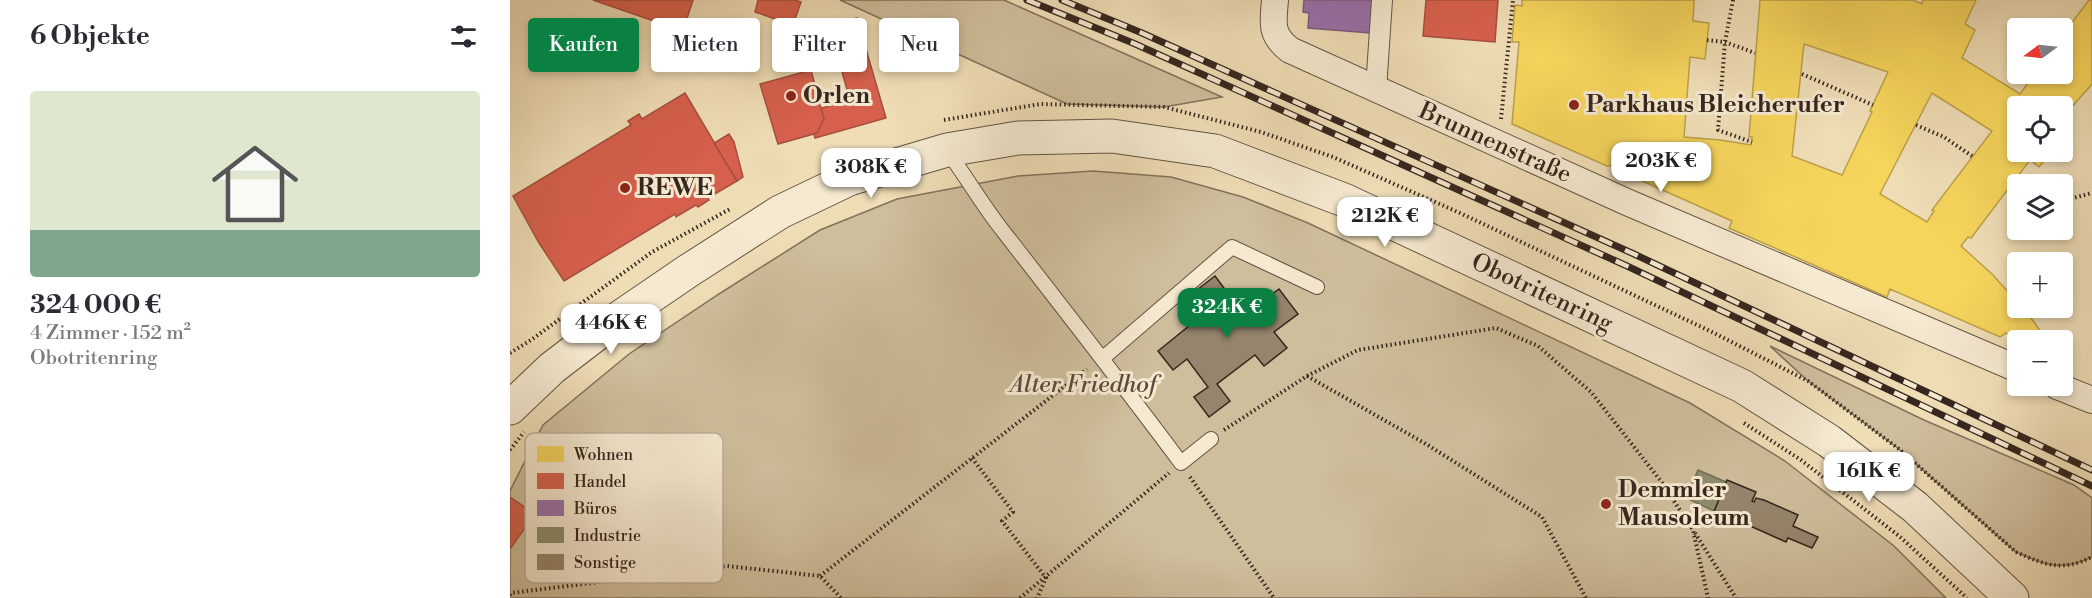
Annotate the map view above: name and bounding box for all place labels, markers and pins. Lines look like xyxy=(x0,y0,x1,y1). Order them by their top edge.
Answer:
place label: Orlen xyxy=(803,81,870,111)
marker: Orlen xyxy=(784,89,798,103)
place label: Parkhaus Bleicherufer xyxy=(1586,90,1845,120)
marker: Parkhaus Bleicherufer xyxy=(1567,98,1581,112)
pin: 203K € xyxy=(1612,142,1710,193)
pin: 308K € xyxy=(822,148,920,199)
place label: REWE xyxy=(637,173,713,203)
marker: REWE xyxy=(618,181,632,195)
pin: 212K € xyxy=(1336,197,1434,248)
pin: 324K € xyxy=(1178,288,1276,339)
pin: 446K € xyxy=(562,304,660,355)
pin: 161K € xyxy=(1820,452,1918,503)
place label: Demmler Mausoleum xyxy=(1618,475,1750,533)
marker: Demmler Mausoleum xyxy=(1599,497,1613,511)

